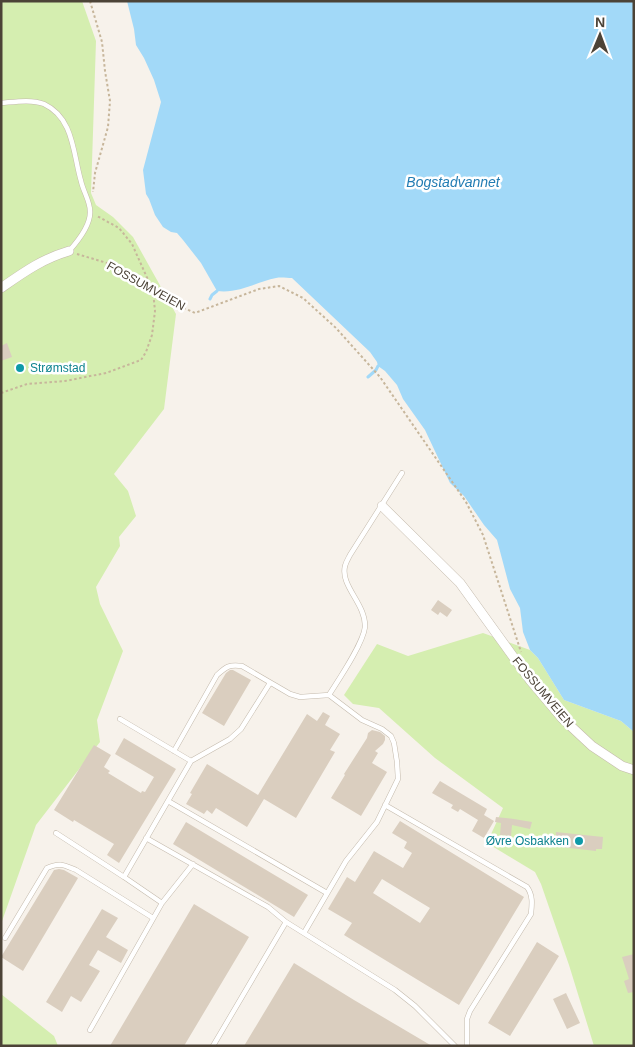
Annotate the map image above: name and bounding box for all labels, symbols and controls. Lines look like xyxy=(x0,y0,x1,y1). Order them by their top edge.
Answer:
north arrow xyxy=(575,10,625,60)
text: N xyxy=(595,14,605,30)
water label: Bogstadvannet xyxy=(406,174,501,190)
street label: FOSSUMVEIEN xyxy=(104,259,188,313)
place label: Strømstad xyxy=(30,361,85,375)
marker: Strømstad xyxy=(14,362,26,374)
street label: FOSSUMVEIEN xyxy=(510,654,576,730)
place label: Øvre Osbakken xyxy=(486,834,569,848)
marker: Øvre Osbakken xyxy=(573,835,585,847)

